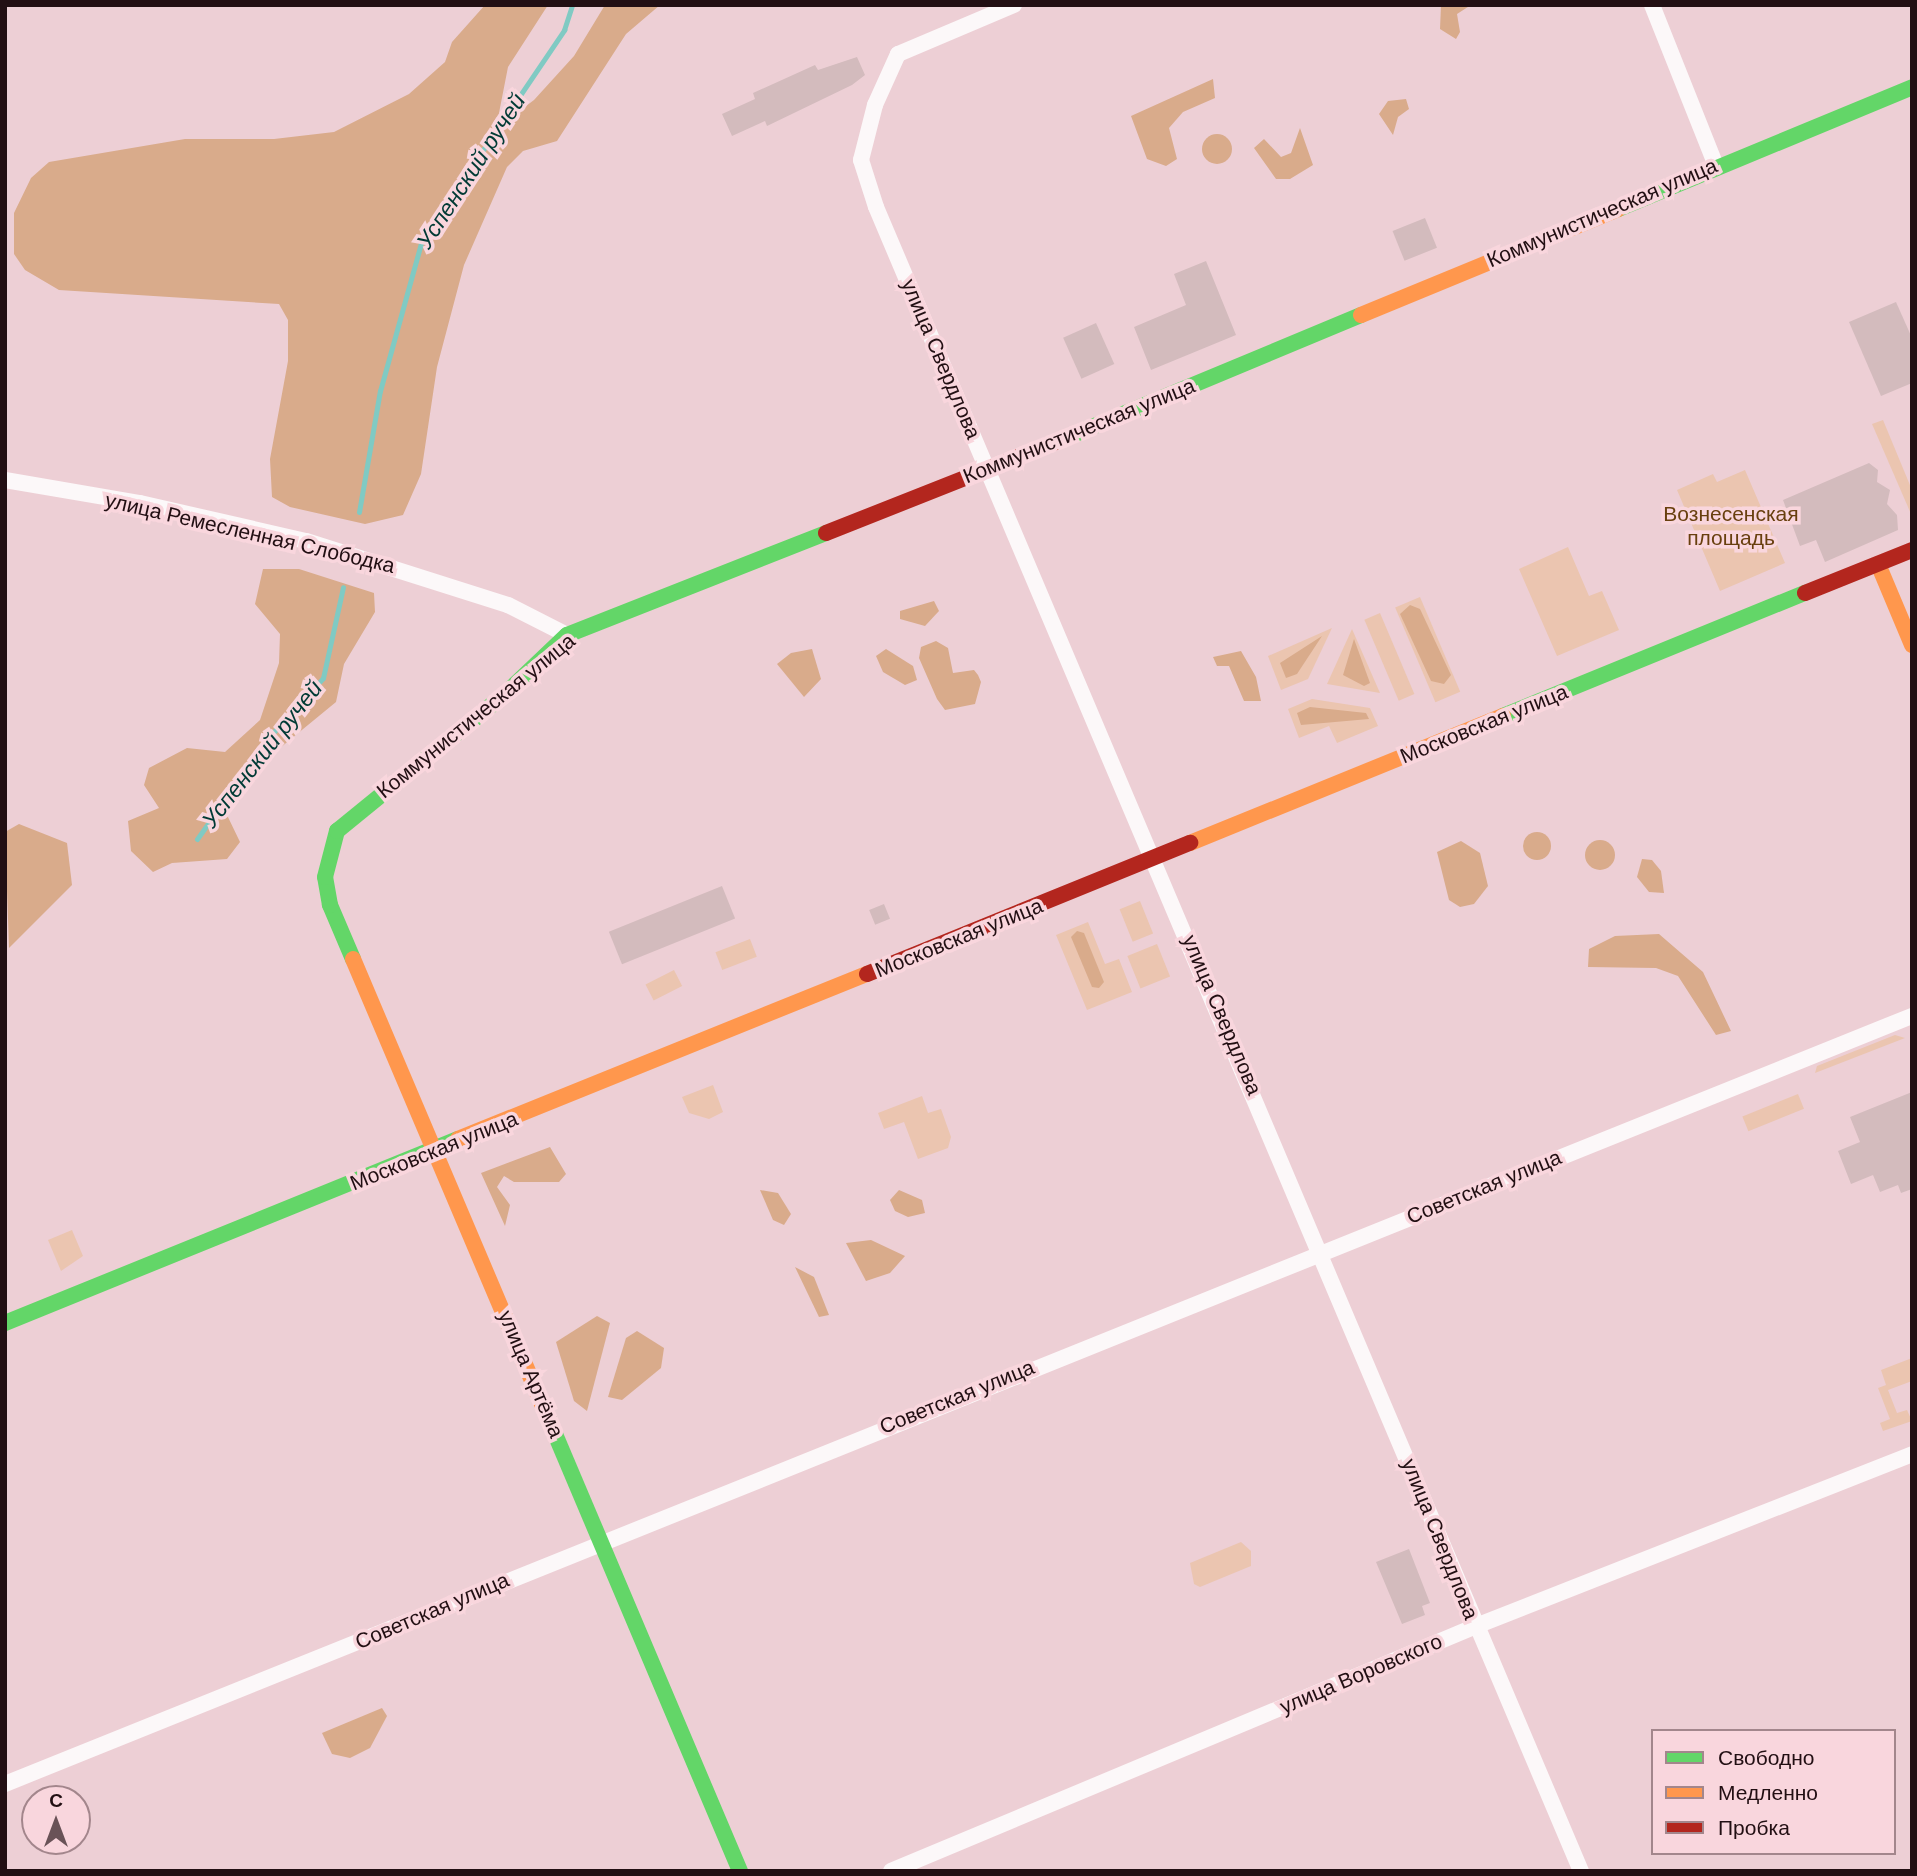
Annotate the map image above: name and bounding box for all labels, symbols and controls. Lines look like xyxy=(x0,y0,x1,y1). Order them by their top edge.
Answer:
water label: Успенский ручей xyxy=(411,88,531,254)
street label: Коммунистическая улица xyxy=(1483,153,1721,273)
street label: улица Свердлова xyxy=(896,275,986,443)
street label: Коммунистическая улица xyxy=(959,373,1199,489)
street label: улица Ремесленная Слободка xyxy=(103,487,397,579)
park label: Вознесенская площадь xyxy=(1663,501,1799,551)
street label: Коммунистическая улица xyxy=(372,628,580,804)
water label: Успенский ручей xyxy=(196,675,328,833)
street label: Московская улица xyxy=(1397,679,1571,769)
street label: Московская улица xyxy=(872,893,1046,983)
street label: улица Свердлова xyxy=(1177,931,1267,1099)
street label: Московская улица xyxy=(347,1106,521,1196)
street label: Советская улица xyxy=(1403,1144,1565,1230)
street label: улица Артёма xyxy=(493,1307,569,1441)
street label: Советская улица xyxy=(876,1354,1038,1440)
street label: улица Свердлова xyxy=(1396,1455,1484,1623)
street label: Советская улица xyxy=(351,1567,513,1655)
street label: улица Воровского xyxy=(1276,1628,1446,1720)
legend xyxy=(1651,1729,1896,1855)
text: Свободно xyxy=(1718,1744,1815,1772)
text: Медленно xyxy=(1718,1779,1818,1807)
north arrow xyxy=(21,1785,91,1855)
text: С xyxy=(49,1788,63,1813)
text: Пробка xyxy=(1718,1814,1790,1842)

